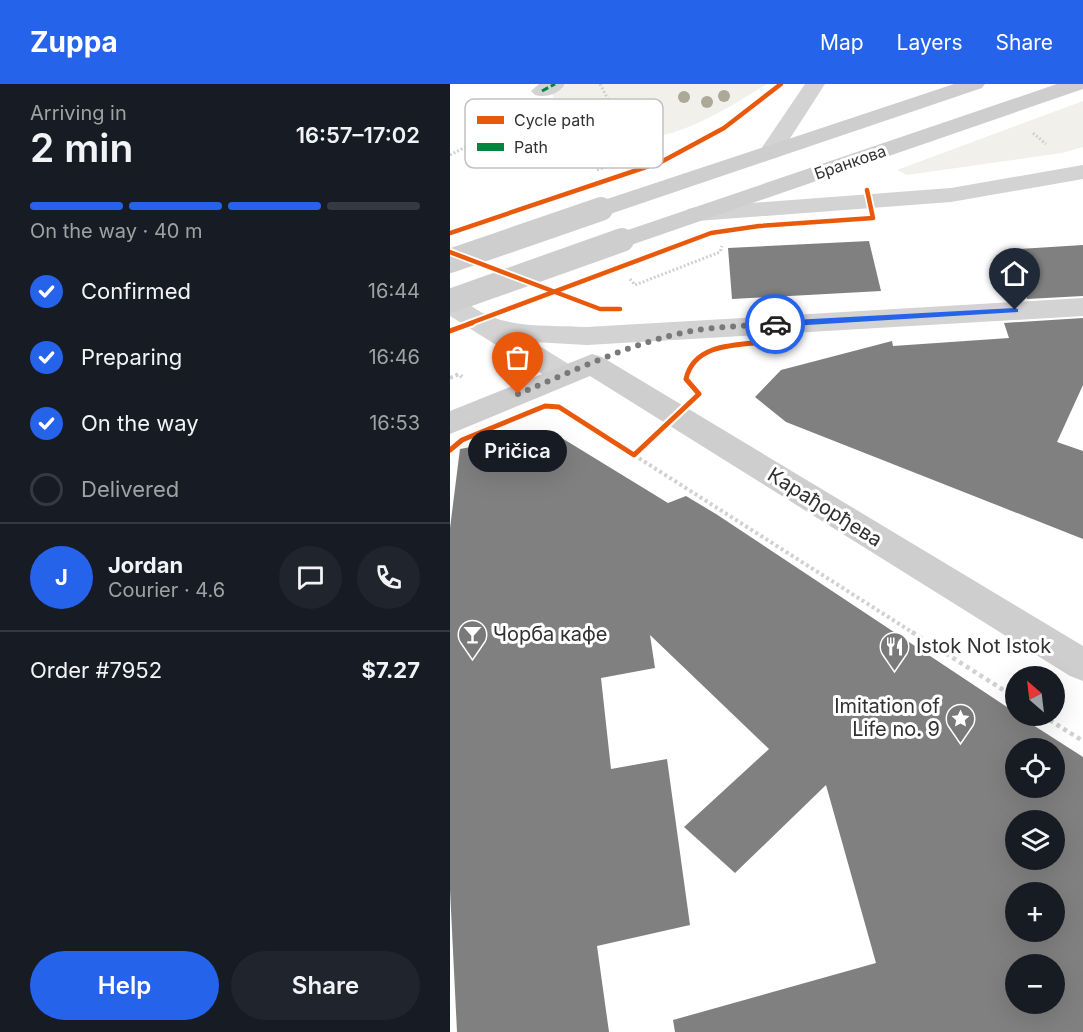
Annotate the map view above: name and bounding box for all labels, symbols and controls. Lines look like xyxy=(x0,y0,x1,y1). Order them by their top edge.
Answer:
text: Zuppa xyxy=(30,25,118,59)
text: Map xyxy=(820,30,864,55)
text: Layers xyxy=(897,30,963,55)
text: Share xyxy=(996,30,1053,55)
legend xyxy=(465,99,663,168)
text: Arriving in xyxy=(30,101,127,125)
text: Cycle path xyxy=(514,110,595,130)
text: 16:57–17:02 xyxy=(296,122,420,148)
text: 2 min xyxy=(30,124,133,171)
text: Path xyxy=(514,137,548,157)
street label: Бранкова xyxy=(811,140,889,184)
text: On the way · 40 m xyxy=(30,219,203,243)
pin xyxy=(989,248,1040,310)
icon: home xyxy=(998,257,1031,290)
icon: check xyxy=(30,275,63,308)
text: Confirmed xyxy=(81,278,191,304)
text: 16:44 xyxy=(368,279,420,303)
courier xyxy=(745,294,805,354)
icon: car xyxy=(759,308,792,341)
pin xyxy=(492,332,543,394)
icon: check xyxy=(30,341,63,374)
icon: bag xyxy=(501,341,534,374)
text: Preparing xyxy=(81,344,182,370)
text: 16:46 xyxy=(368,345,420,369)
icon: check xyxy=(30,407,63,440)
text: On the way xyxy=(81,410,199,436)
text: 16:53 xyxy=(369,411,420,435)
callout: Pričica xyxy=(469,430,568,472)
text: Pričica xyxy=(484,439,551,463)
street label: Карађорђева xyxy=(763,462,887,552)
text: Delivered xyxy=(81,476,179,502)
button: chat xyxy=(279,546,342,609)
button: phone xyxy=(357,546,420,609)
text: Jordan xyxy=(108,552,183,578)
text: J xyxy=(55,564,68,590)
text: Courier · 4.6 xyxy=(108,578,225,602)
bar icon: Чорба кафе xyxy=(456,618,488,660)
place label: Чорба кафе xyxy=(493,622,607,646)
restaurant icon: Istok Not Istok xyxy=(879,630,911,672)
place label: Istok Not Istok xyxy=(916,634,1051,658)
text: Order #7952 xyxy=(30,657,162,683)
text: $7.27 xyxy=(362,657,420,683)
north arrow xyxy=(1005,666,1065,726)
map controls xyxy=(1005,666,1065,1014)
place label: Imitation of Life no. 9 xyxy=(834,694,941,741)
place icon: Imitation of Life no. 9 xyxy=(945,702,977,744)
button: locate xyxy=(1005,738,1065,798)
button: layers xyxy=(1005,810,1065,870)
button: + xyxy=(1005,882,1065,942)
button: Help xyxy=(30,951,219,1020)
button: Share xyxy=(231,951,420,1020)
button: − xyxy=(1005,954,1065,1014)

